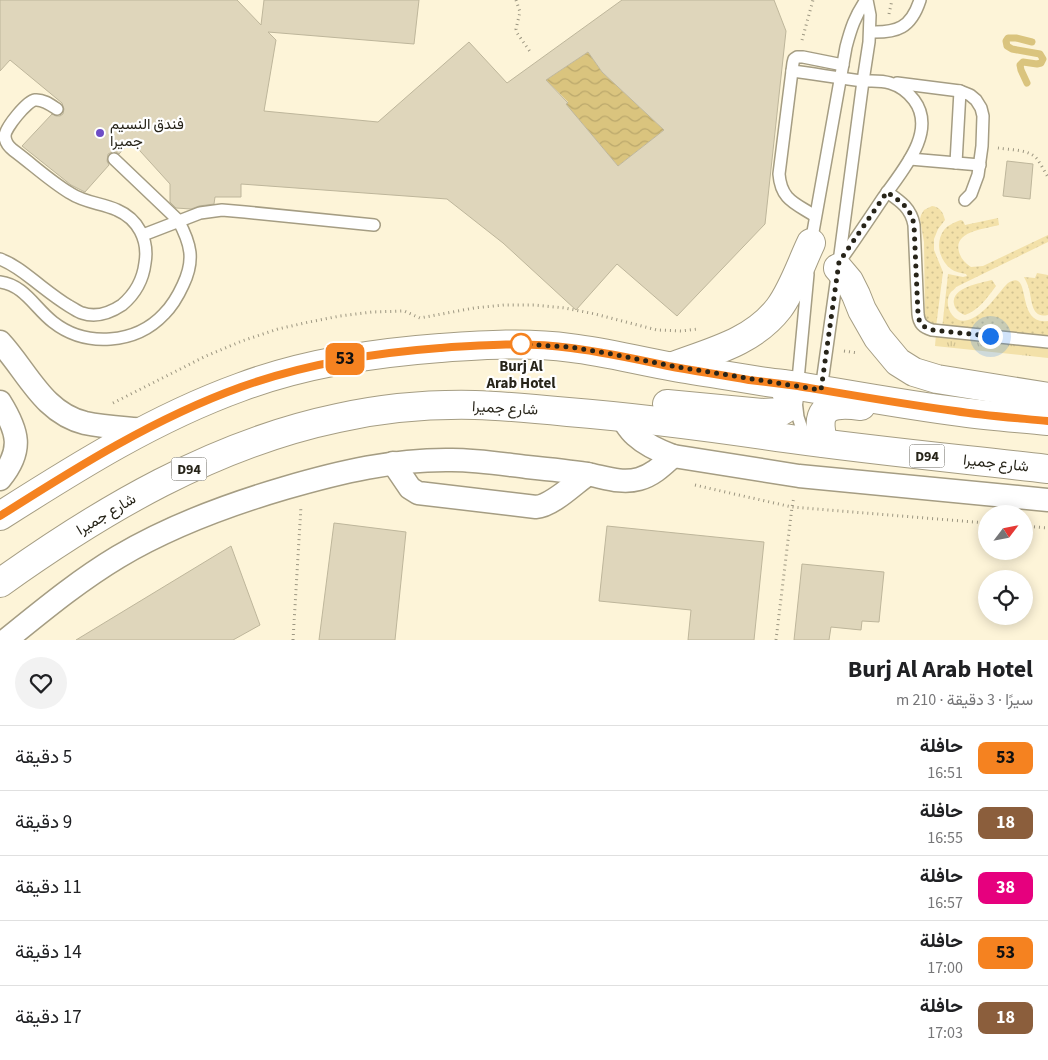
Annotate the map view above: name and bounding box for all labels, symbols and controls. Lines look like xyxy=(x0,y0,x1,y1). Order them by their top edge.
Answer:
place label: فندق النسيم جميرا xyxy=(110,114,184,152)
marker: فندق النسيم جميرا xyxy=(94,127,106,139)
your location xyxy=(978,324,1003,349)
marker: Burj Al Arab Hotel xyxy=(510,333,532,355)
line badge: 53 xyxy=(322,343,368,375)
text: 53 xyxy=(335,346,355,371)
place label: Burj Al Arab Hotel xyxy=(485,356,556,394)
street label: شارع جميرا xyxy=(471,396,539,421)
road number: D94 xyxy=(910,444,944,468)
street label: شارع جميرا xyxy=(962,450,1030,477)
road number: D94 xyxy=(172,458,206,480)
street label: شارع جميرا xyxy=(73,488,140,540)
north arrow xyxy=(978,505,1032,560)
map controls xyxy=(978,505,1033,625)
button: locate xyxy=(978,570,1033,625)
text: Burj Al Arab Hotel xyxy=(848,652,1033,687)
button: heart xyxy=(15,657,67,709)
text: سيرًا · 3 دقيقة · 210 m xyxy=(896,689,1033,711)
text: حافلة xyxy=(920,733,963,760)
text: 5 دقيقة xyxy=(15,744,72,771)
text: 53 xyxy=(996,745,1015,770)
text: 16:51 xyxy=(927,762,963,784)
text: حافلة xyxy=(920,798,963,825)
text: 9 دقيقة xyxy=(15,809,72,836)
text: 18 xyxy=(996,810,1015,835)
text: 16:55 xyxy=(927,827,963,849)
text: حافلة xyxy=(920,863,963,890)
text: 11 دقيقة xyxy=(15,874,82,901)
text: 38 xyxy=(996,875,1015,900)
text: 16:57 xyxy=(927,892,963,914)
text: حافلة xyxy=(920,928,963,955)
text: 14 دقيقة xyxy=(15,939,82,966)
text: 53 xyxy=(996,940,1015,965)
text: 17:00 xyxy=(927,957,963,979)
text: حافلة xyxy=(920,993,963,1020)
text: 17 دقيقة xyxy=(15,1004,82,1031)
text: 18 xyxy=(996,1005,1015,1030)
text: 17:03 xyxy=(927,1022,963,1044)

